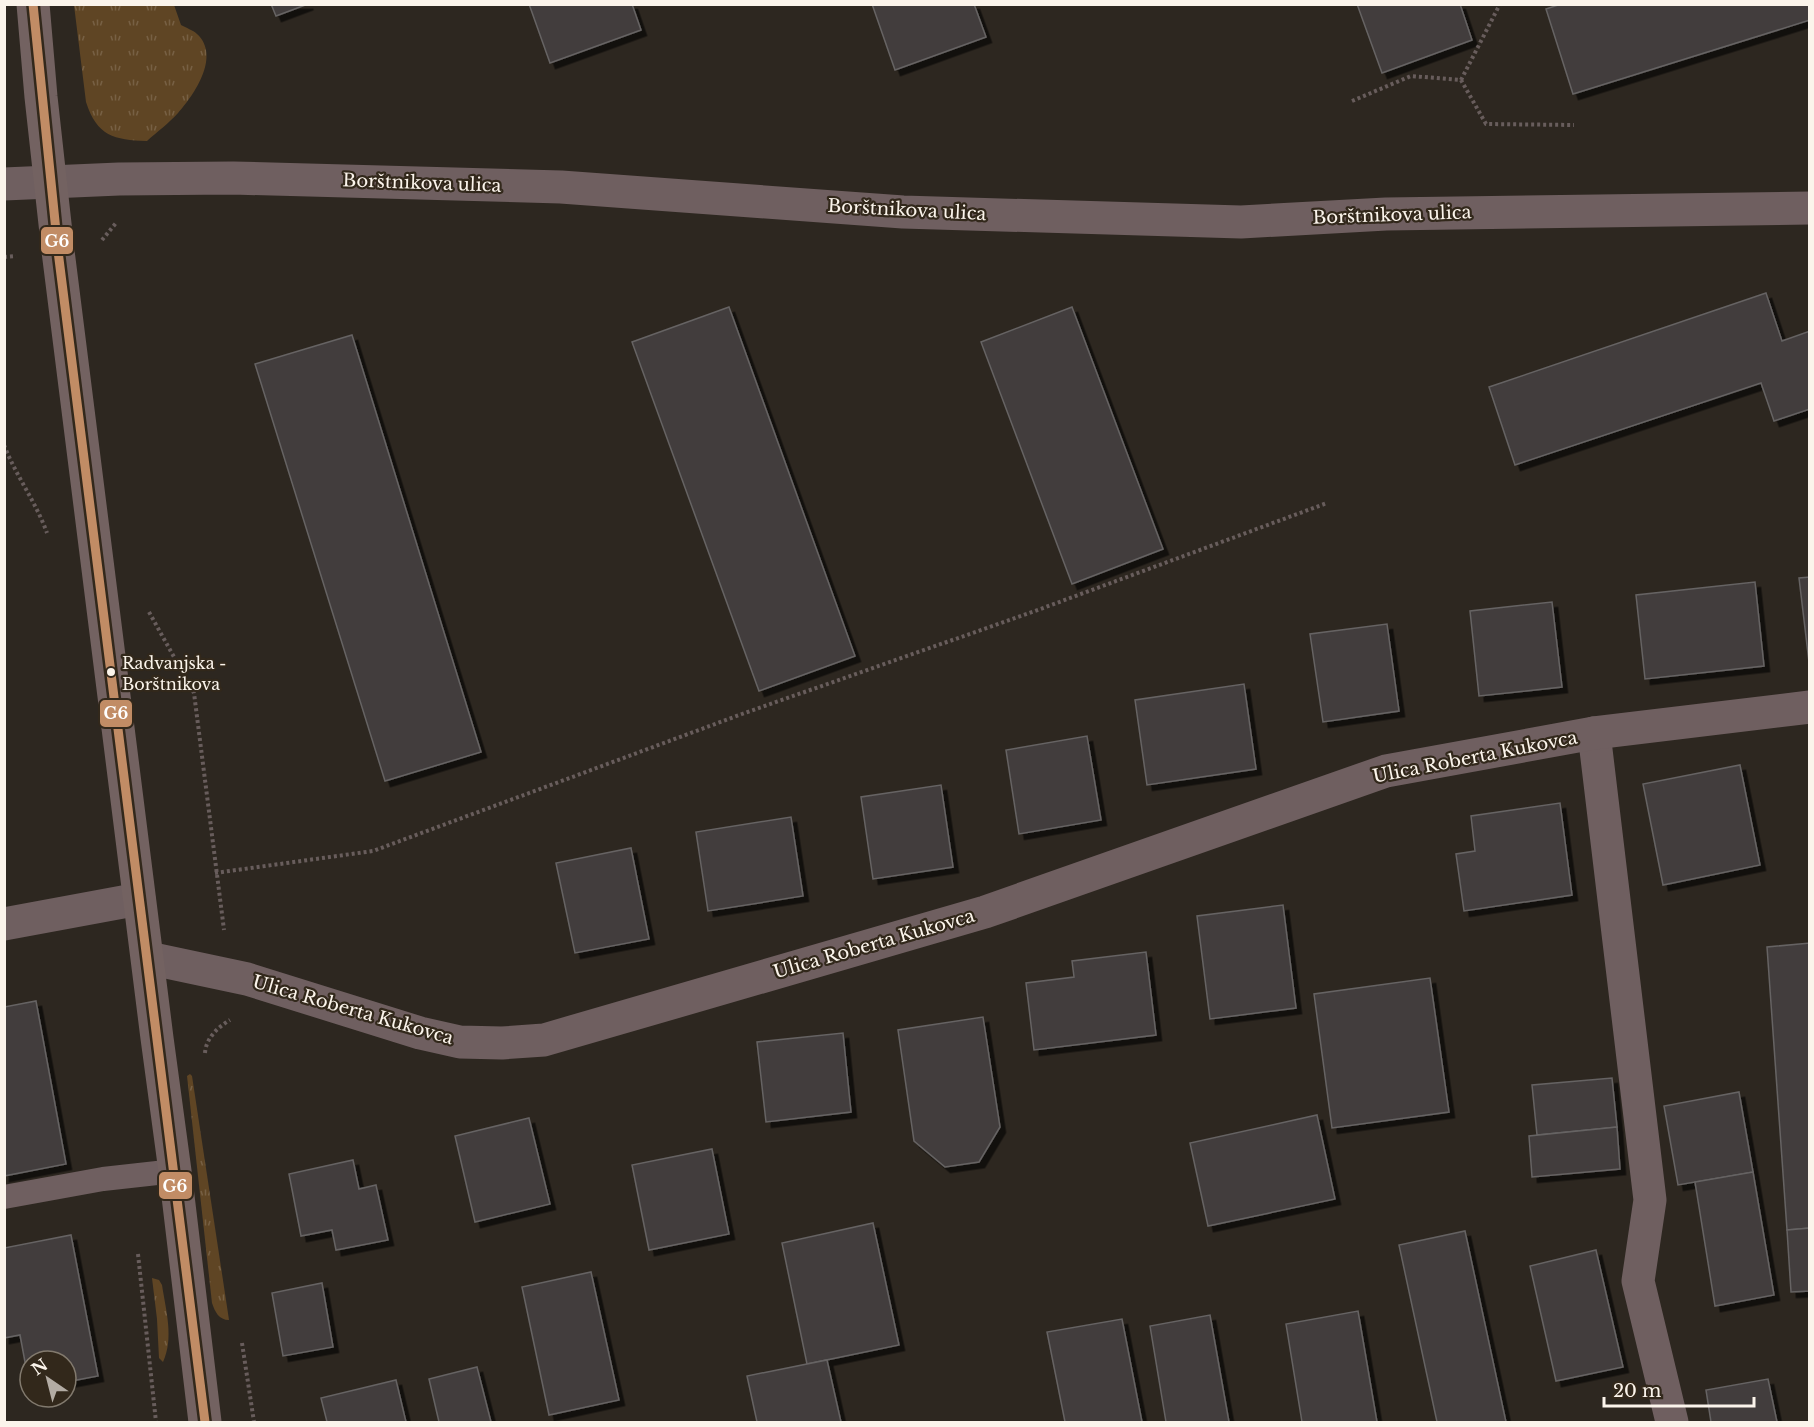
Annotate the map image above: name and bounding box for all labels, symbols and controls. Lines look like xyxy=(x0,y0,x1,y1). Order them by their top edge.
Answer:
street label: Borštnikova ulica xyxy=(342,169,502,197)
street label: Borštnikova ulica xyxy=(827,195,987,225)
street label: Borštnikova ulica xyxy=(1312,201,1472,229)
line badge: G6 xyxy=(40,226,74,255)
text: G6 xyxy=(45,231,70,251)
place label: Radvanjska - Borštnikova xyxy=(122,653,226,694)
marker: Radvanjska - Borštnikova xyxy=(105,666,117,678)
line badge: G6 xyxy=(99,699,133,728)
text: G6 xyxy=(104,703,129,723)
street label: Ulica Roberta Kukovca xyxy=(1371,726,1579,788)
street label: Ulica Roberta Kukovca xyxy=(771,905,977,983)
street label: Ulica Roberta Kukovca xyxy=(250,971,456,1049)
line badge: G6 xyxy=(158,1171,193,1200)
text: G6 xyxy=(163,1176,188,1196)
north arrow xyxy=(18,1349,78,1409)
text: N xyxy=(27,1354,51,1379)
scale bar xyxy=(1604,1370,1754,1408)
text: 20 m xyxy=(1613,1380,1661,1402)

